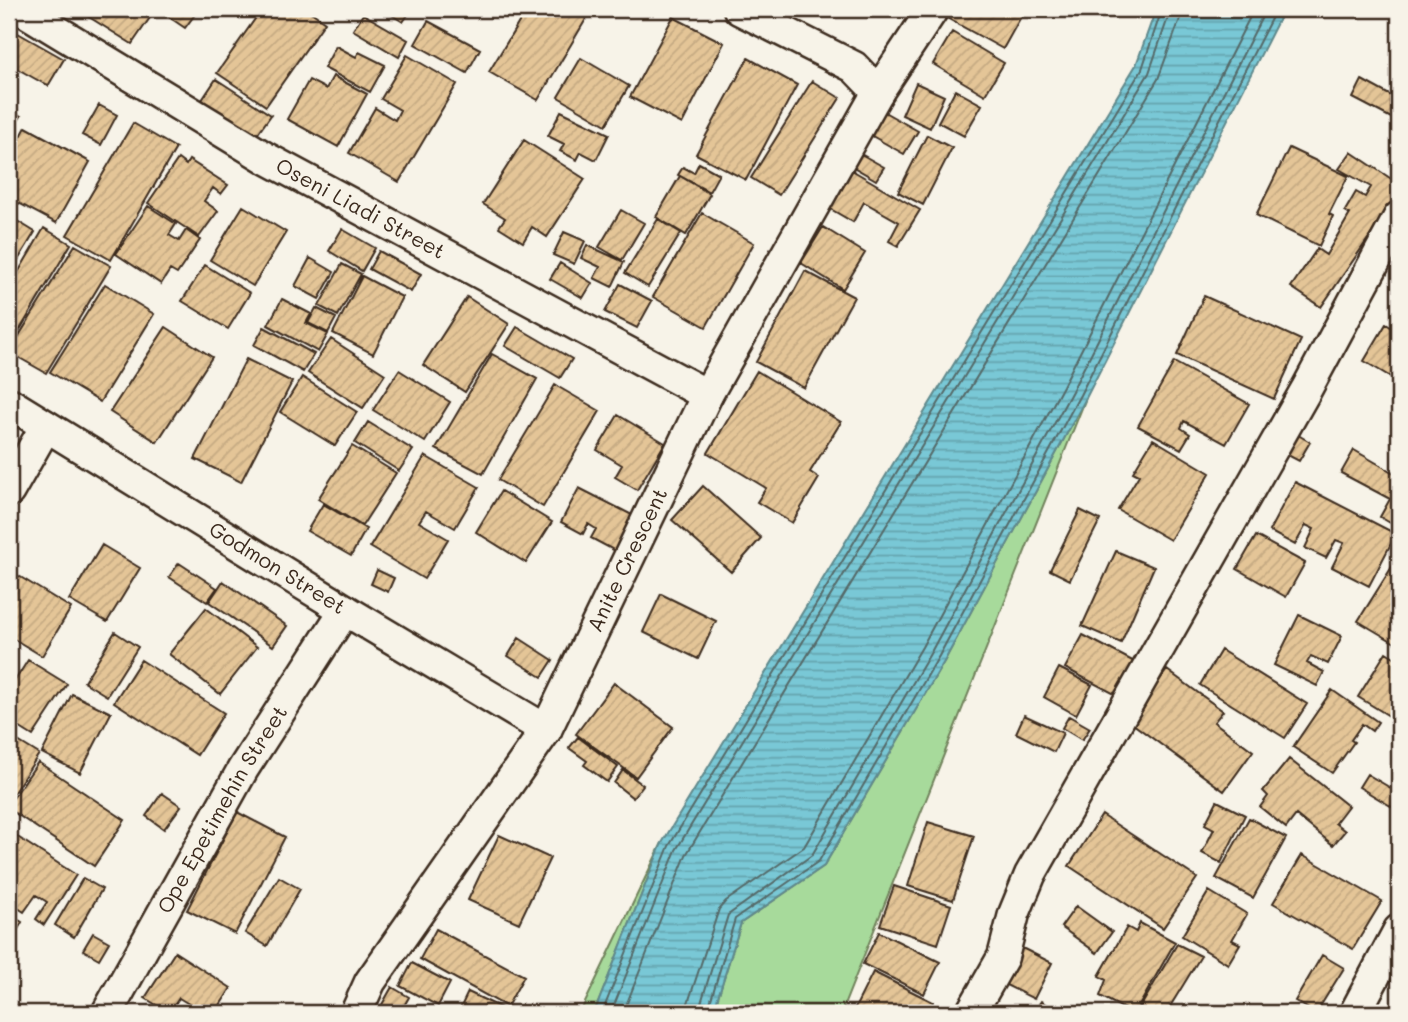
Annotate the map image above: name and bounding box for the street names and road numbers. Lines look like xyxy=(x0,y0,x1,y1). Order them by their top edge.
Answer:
street label: Oseni Liadi Street xyxy=(272,151,451,264)
street label: Anite Crescent xyxy=(580,483,672,636)
street label: Godmon Street xyxy=(205,515,351,619)
street label: Ope Epetimehin Street xyxy=(150,700,292,918)

